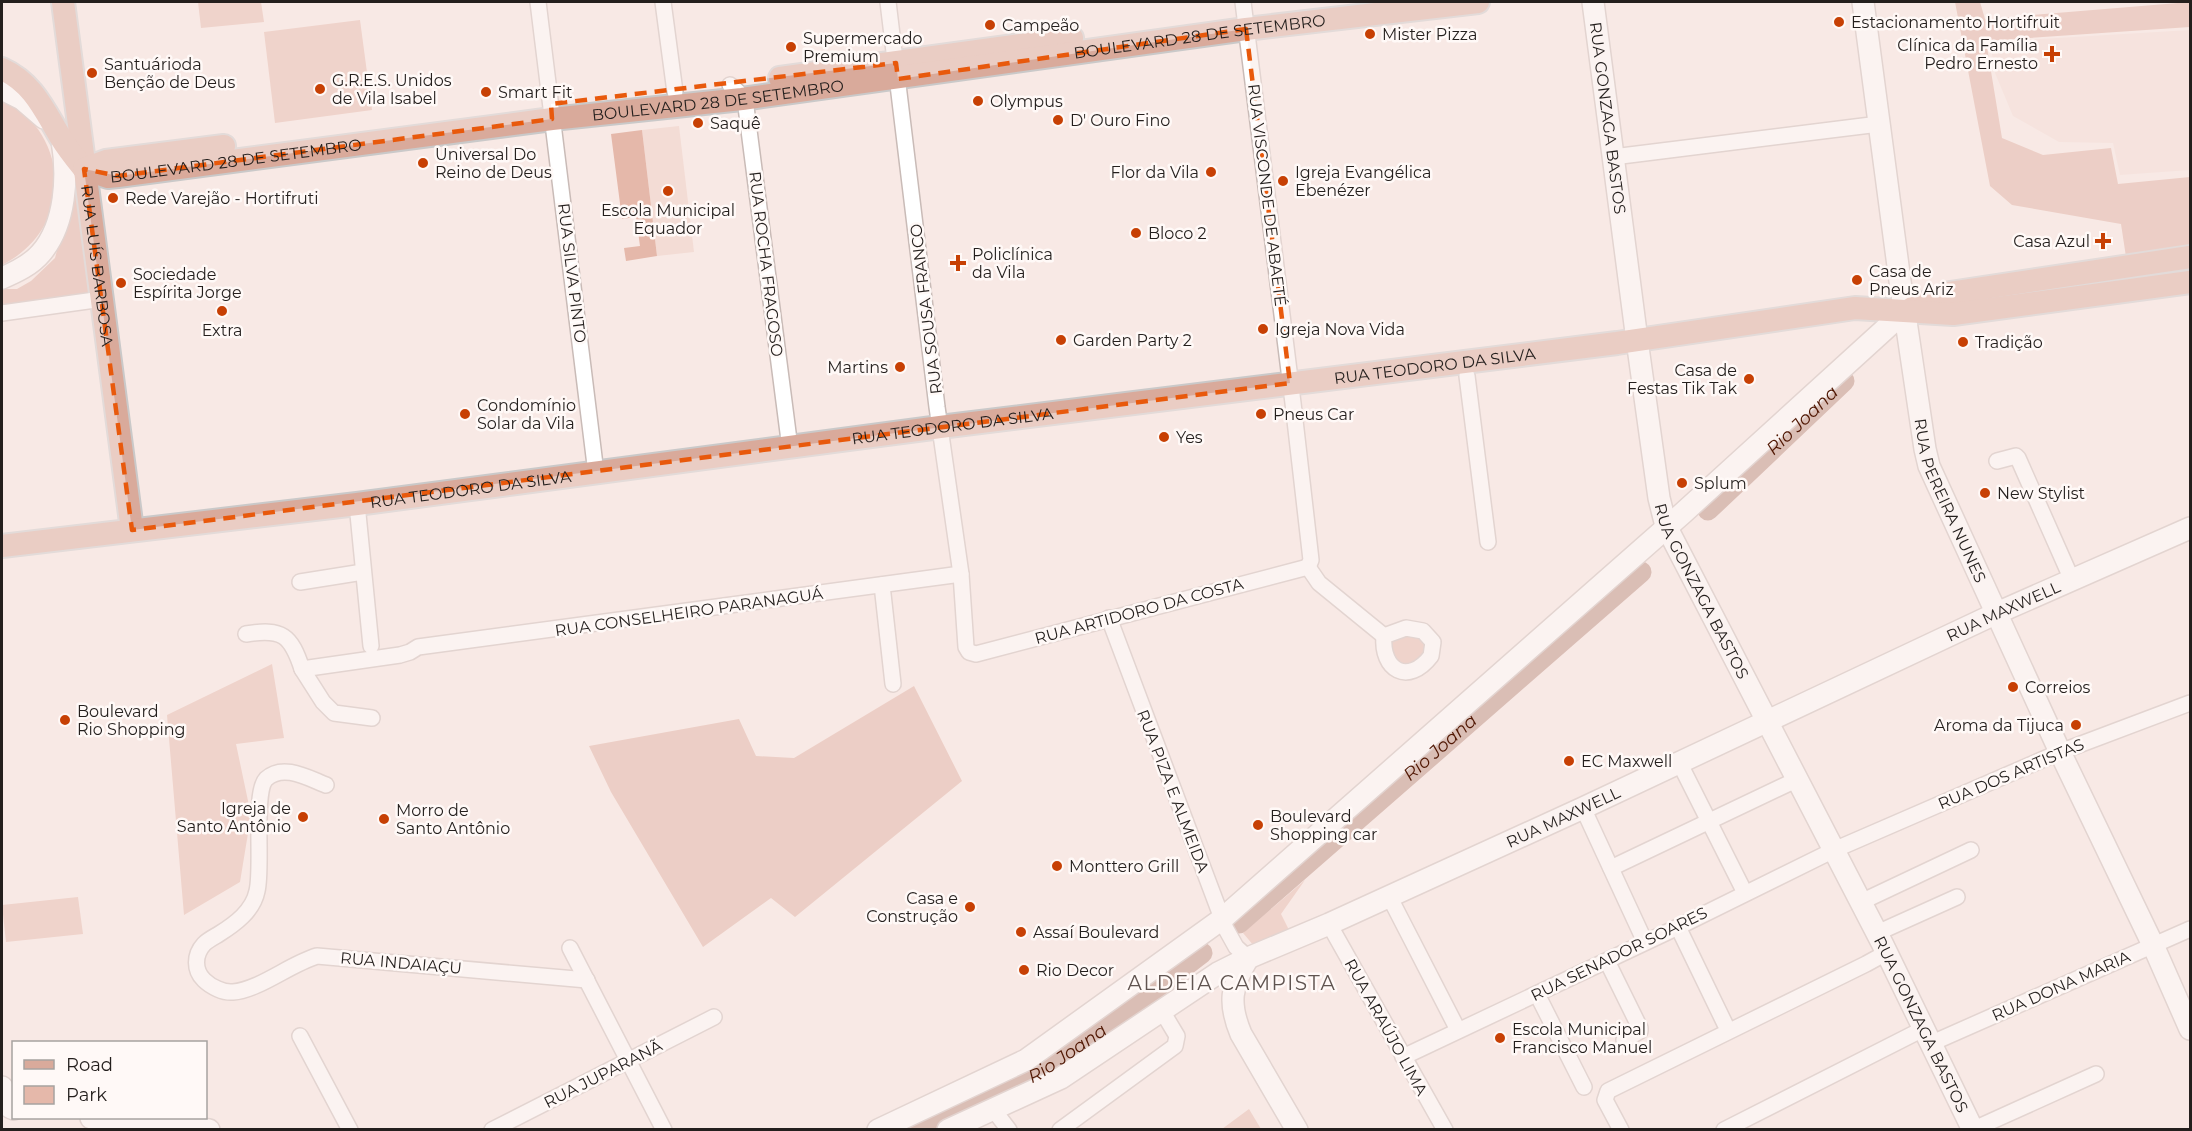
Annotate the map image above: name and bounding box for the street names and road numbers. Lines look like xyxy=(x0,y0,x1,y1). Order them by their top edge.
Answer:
street label: BOULEVARD 28 DE SETEMBRO xyxy=(1073,10,1326,62)
street label: RUA GONZAGA BASTOS xyxy=(1586,21,1630,215)
street label: BOULEVARD 28 DE SETEMBRO xyxy=(591,75,845,124)
street label: RUA VISCONDE DE ABAETÉ xyxy=(1244,83,1290,307)
street label: BOULEVARD 28 DE SETEMBRO xyxy=(109,135,363,186)
street label: RUA ROCHA FRAGOSO xyxy=(745,170,787,358)
street label: RUA LUÍS BARBOSA xyxy=(78,184,117,348)
street label: RUA SILVA PINTO xyxy=(554,202,590,344)
street label: RUA SOUSA FRANCO xyxy=(906,223,946,395)
street label: RUA TEODORO DA SILVA xyxy=(1333,344,1537,388)
street label: RUA TEODORO DA SILVA xyxy=(850,403,1055,448)
street label: RUA PEREIRA NUNES xyxy=(1911,417,1991,586)
street label: RUA TEODORO DA SILVA xyxy=(369,466,573,512)
street label: RUA GONZAGA BASTOS xyxy=(1651,501,1753,682)
street label: RUA ARTIDORO DA COSTA xyxy=(1033,574,1246,648)
street label: RUA MAXWELL xyxy=(1943,577,2064,645)
street label: RUA CONSELHEIRO PARANAGUÁ xyxy=(554,584,825,640)
street label: RUA PIZA E ALMEIDA xyxy=(1133,707,1213,876)
street label: RUA DOS ARTISTAS xyxy=(1935,735,2087,813)
street label: RUA MAXWELL xyxy=(1503,782,1623,851)
street label: RUA SENADOR SOARES xyxy=(1528,903,1710,1005)
street label: RUA GONZAGA BASTOS xyxy=(1870,933,1972,1115)
street label: RUA DONA MARIA xyxy=(1989,947,2134,1025)
street label: RUA INDAIAÇU xyxy=(339,948,463,978)
street label: RUA ARAÚJO LIMA xyxy=(1341,955,1432,1099)
street label: RUA JUPARANÃ xyxy=(541,1036,666,1112)

